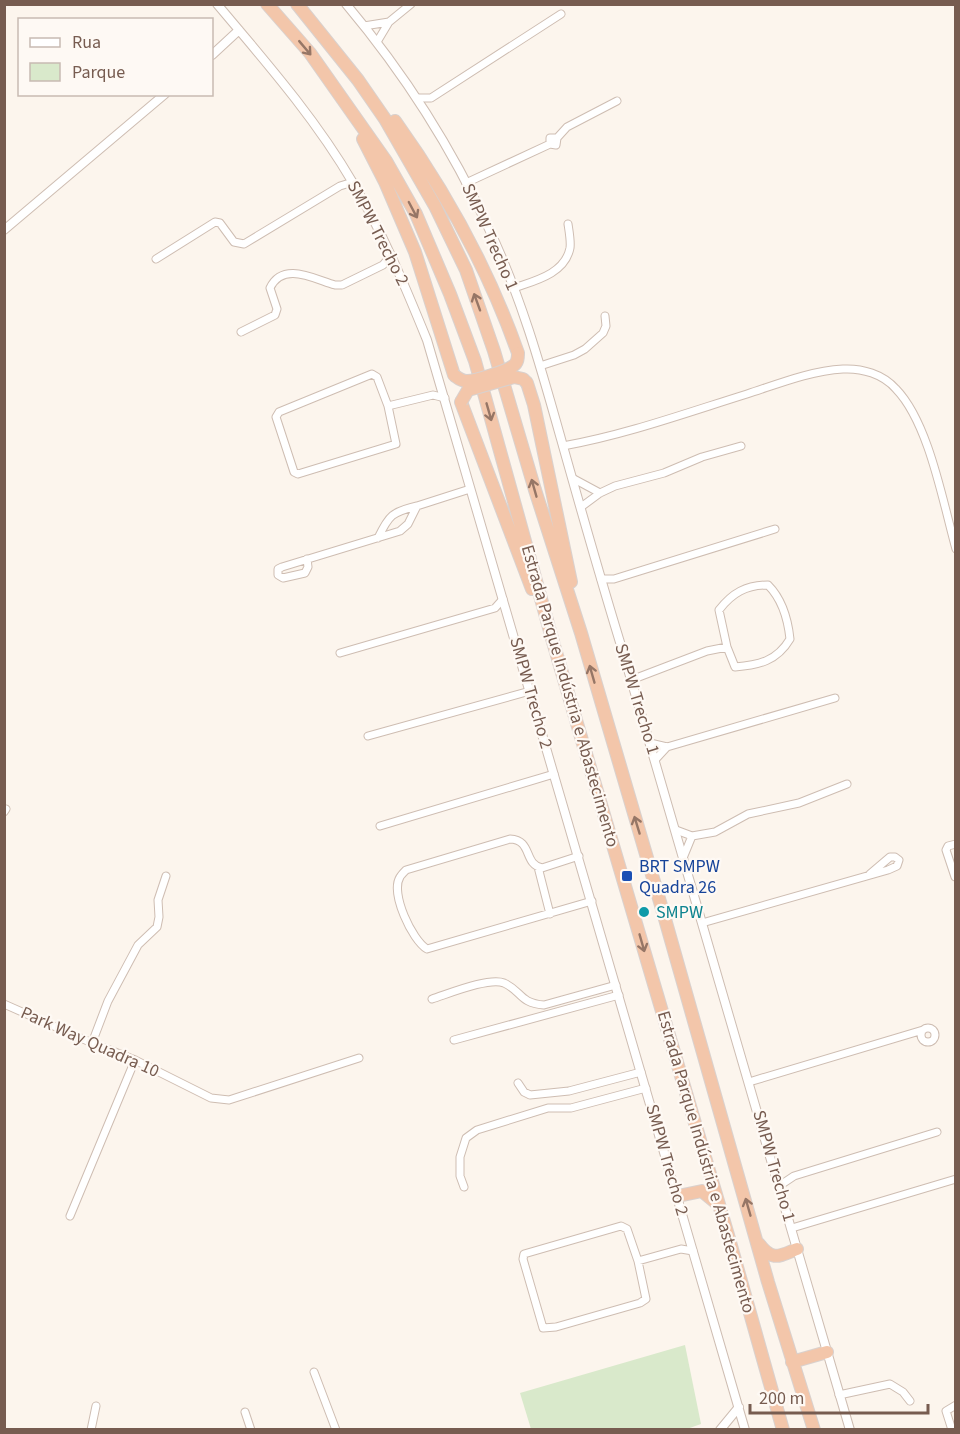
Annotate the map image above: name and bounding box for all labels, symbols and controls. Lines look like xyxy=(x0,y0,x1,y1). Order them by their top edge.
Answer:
legend xyxy=(18,18,213,96)
text: Rua xyxy=(72,30,101,55)
one-way arrow xyxy=(298,40,312,55)
text: Parque xyxy=(72,60,125,85)
street label: SMPW Trecho 2 xyxy=(341,176,415,290)
street label: SMPW Trecho 1 xyxy=(455,180,525,294)
one-way arrow xyxy=(408,201,420,219)
one-way arrow xyxy=(470,293,481,312)
one-way arrow xyxy=(484,402,495,421)
one-way arrow xyxy=(528,479,539,498)
street label: Estrada Parque Indústria e Abastecimento xyxy=(515,542,625,850)
street label: SMPW Trecho 2 xyxy=(503,634,559,752)
street label: SMPW Trecho 1 xyxy=(608,640,666,758)
one-way arrow xyxy=(586,665,597,684)
one-way arrow xyxy=(631,816,642,835)
place label: BRT SMPW Quadra 26 xyxy=(639,854,720,900)
marker: BRT SMPW Quadra 26 xyxy=(620,869,634,883)
place label: SMPW xyxy=(656,900,703,925)
marker: SMPW xyxy=(637,905,651,919)
one-way arrow xyxy=(637,933,648,952)
street label: Park Way Quadra 10 xyxy=(17,1000,163,1084)
street label: Estrada Parque Indústria e Abastecimento xyxy=(651,1008,761,1316)
street label: SMPW Trecho 2 xyxy=(639,1101,695,1219)
street label: SMPW Trecho 1 xyxy=(746,1107,802,1225)
one-way arrow xyxy=(742,1198,753,1217)
scale bar xyxy=(750,1377,928,1415)
text: 200 m xyxy=(759,1386,804,1411)

